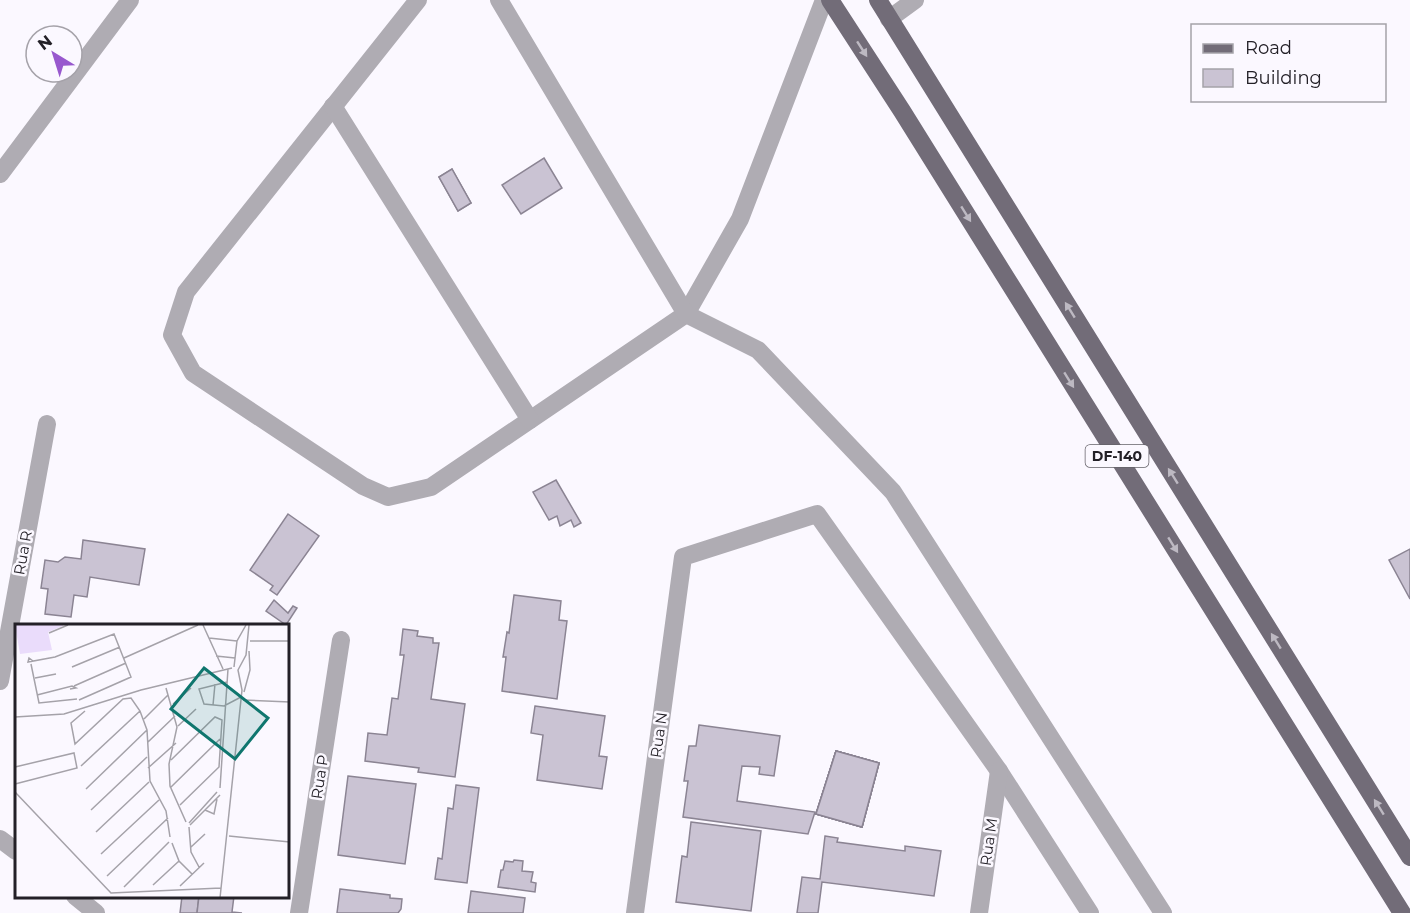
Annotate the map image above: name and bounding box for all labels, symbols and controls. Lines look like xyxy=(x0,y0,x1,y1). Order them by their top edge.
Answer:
north arrow xyxy=(24,24,84,84)
legend xyxy=(1191,24,1386,102)
text: N xyxy=(34,31,56,54)
text: Road xyxy=(1245,37,1292,59)
one-way arrow xyxy=(856,41,867,57)
text: Building xyxy=(1245,67,1322,89)
one-way arrow xyxy=(961,206,972,222)
one-way arrow xyxy=(1065,302,1076,318)
one-way arrow xyxy=(1064,371,1075,388)
road number: DF-140 xyxy=(1086,445,1148,467)
one-way arrow xyxy=(1168,468,1179,484)
street label: Rua R xyxy=(9,529,36,577)
one-way arrow xyxy=(1167,537,1178,553)
inset map xyxy=(15,624,290,898)
one-way arrow xyxy=(1271,633,1282,649)
street label: Rua N xyxy=(646,711,671,759)
street label: Rua P xyxy=(307,753,332,800)
one-way arrow xyxy=(1374,799,1385,815)
street label: Rua M xyxy=(976,817,1001,867)

